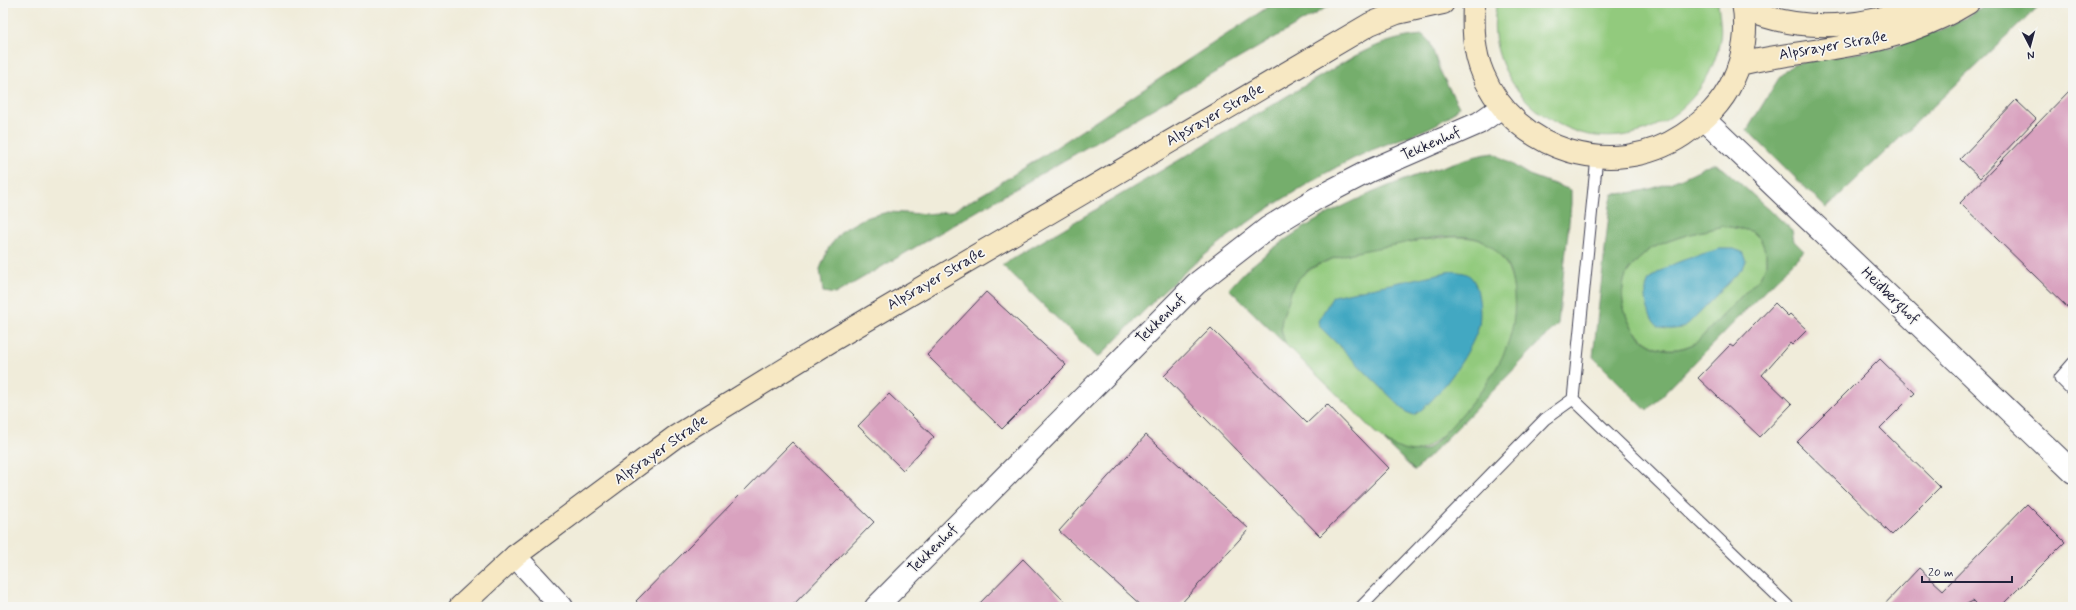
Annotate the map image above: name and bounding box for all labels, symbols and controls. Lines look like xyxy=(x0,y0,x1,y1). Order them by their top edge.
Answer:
north arrow xyxy=(2010,26,2050,66)
street label: Alpsrayer Straße xyxy=(1777,27,1889,65)
text: N xyxy=(2027,48,2035,62)
street label: Alpsrayer Straße xyxy=(1162,79,1268,151)
street label: Tekkenhof xyxy=(1398,122,1464,166)
street label: Alpsrayer Straße xyxy=(883,243,989,315)
street label: Heidberghof xyxy=(1856,263,1924,330)
street label: Tekkenhof xyxy=(1132,290,1190,348)
street label: Alpsrayer Straße xyxy=(610,410,712,490)
street label: Tekkenhof xyxy=(904,520,962,578)
scale bar xyxy=(1922,558,2012,584)
text: 20 m xyxy=(1928,565,1954,581)

